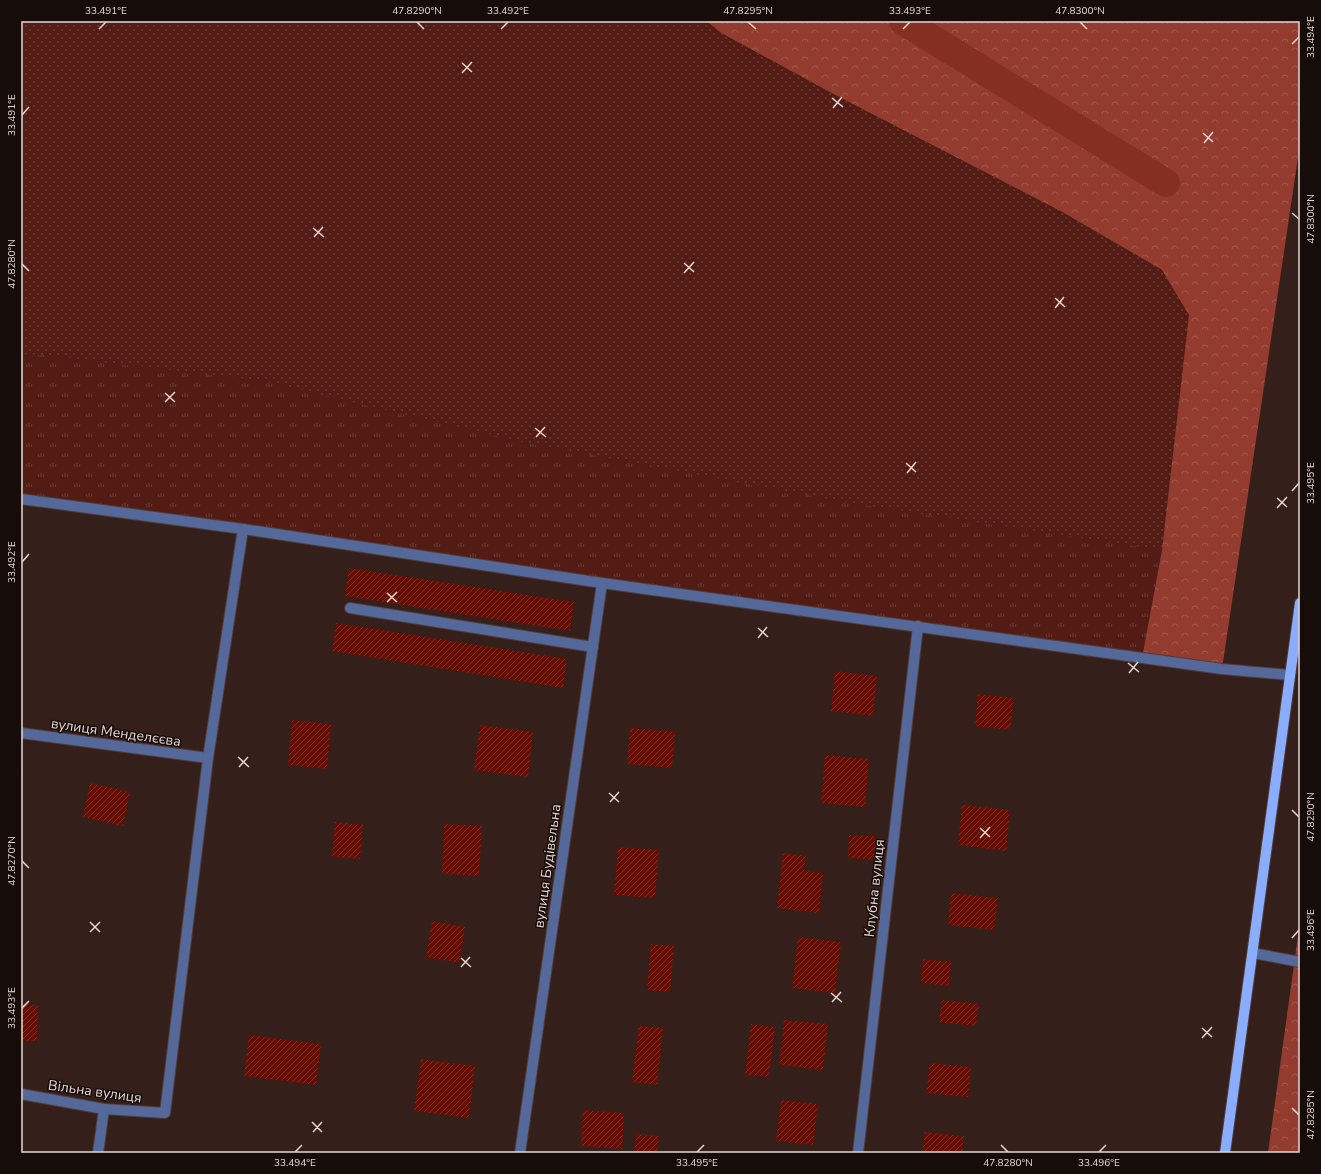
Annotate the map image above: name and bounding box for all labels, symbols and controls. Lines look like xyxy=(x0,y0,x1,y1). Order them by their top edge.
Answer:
text: 33.491°E xyxy=(85,4,127,18)
text: 47.8290°N xyxy=(392,4,442,18)
text: 33.492°E xyxy=(487,4,529,18)
text: 47.8295°N xyxy=(723,4,773,18)
text: 33.493°E xyxy=(889,4,931,18)
text: 47.8300°N xyxy=(1055,4,1105,18)
text: 33.494°E xyxy=(1304,16,1318,58)
text: 33.491°E xyxy=(5,94,19,136)
text: 47.8300°N xyxy=(1304,194,1318,244)
text: 47.8280°N xyxy=(5,239,19,289)
text: 33.495°E xyxy=(1304,462,1318,504)
text: 33.492°E xyxy=(5,541,19,583)
street label: вулиця Менделєєва xyxy=(50,714,182,751)
text: 47.8290°N xyxy=(1304,792,1318,842)
street label: вулиця Будівельна xyxy=(529,803,566,929)
text: 47.8270°N xyxy=(5,836,19,886)
street label: Клубна вулиця xyxy=(860,838,889,938)
text: 33.496°E xyxy=(1304,909,1318,951)
text: 33.493°E xyxy=(5,987,19,1029)
street label: Вільна вулиця xyxy=(47,1076,143,1107)
text: 47.8285°N xyxy=(1304,1090,1318,1140)
text: 33.494°E xyxy=(274,1156,316,1170)
text: 33.495°E xyxy=(676,1156,718,1170)
text: 47.8280°N xyxy=(983,1156,1033,1170)
text: 33.496°E xyxy=(1078,1156,1120,1170)

